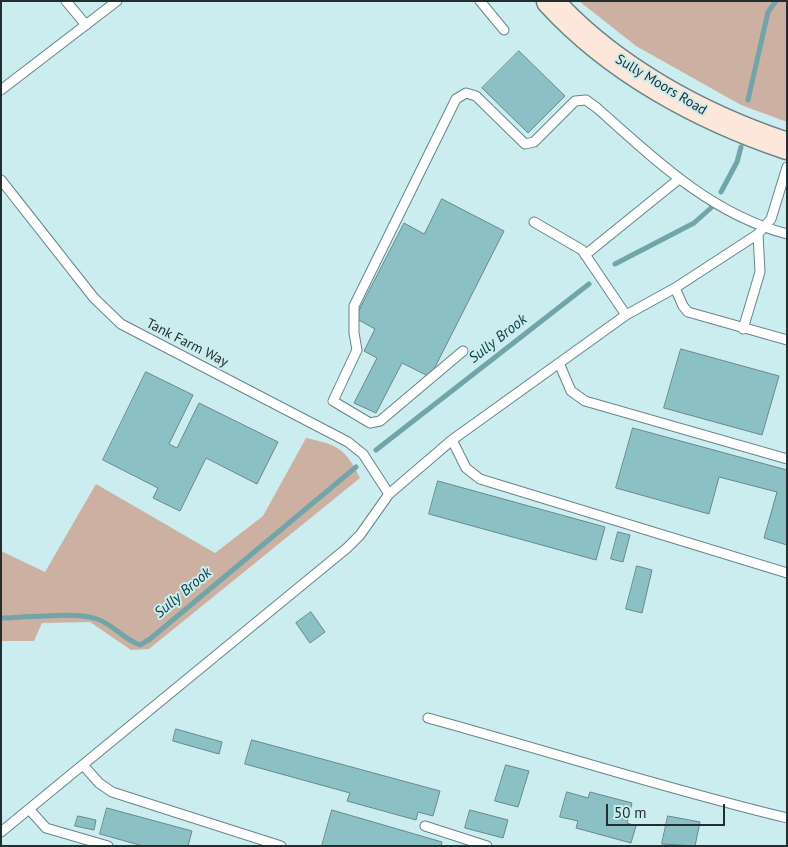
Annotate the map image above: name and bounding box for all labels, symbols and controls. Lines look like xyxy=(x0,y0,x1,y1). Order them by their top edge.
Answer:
street label: Sully Moors Road xyxy=(612,51,710,119)
water label: Sully Brook xyxy=(465,311,531,367)
street label: Tank Farm Way xyxy=(143,315,231,371)
water label: Sully Brook xyxy=(151,564,215,622)
scale bar xyxy=(608,794,727,826)
text: 50 m xyxy=(614,803,647,822)

